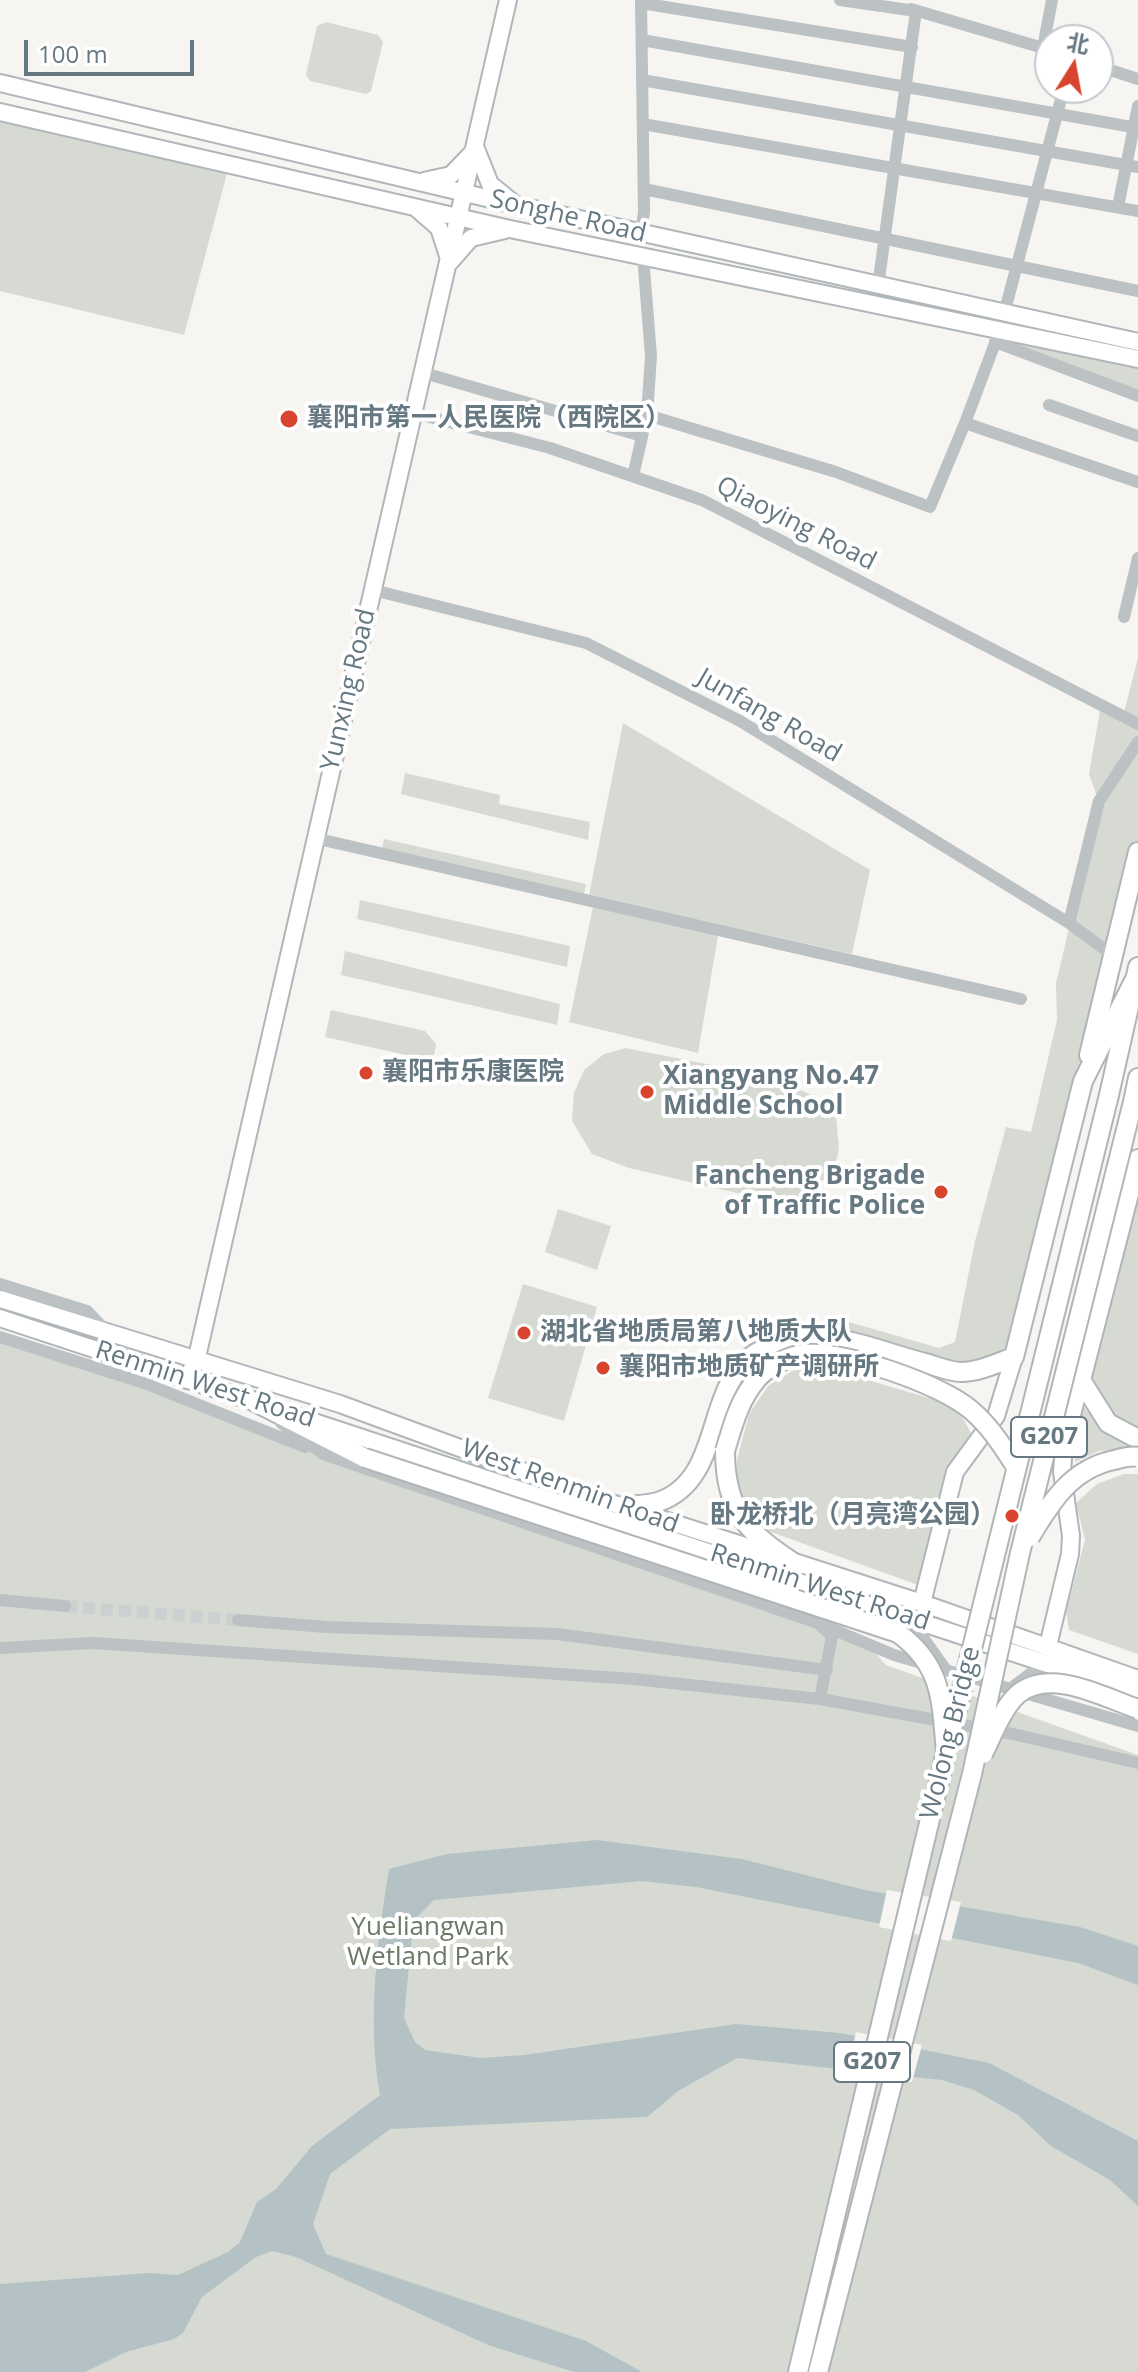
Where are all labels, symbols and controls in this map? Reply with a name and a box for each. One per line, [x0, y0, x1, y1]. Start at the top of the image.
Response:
scale bar [28, 24, 198, 74]
north arrow [1034, 24, 1114, 104]
text: 北 [1065, 26, 1092, 59]
text: 100 m [38, 37, 108, 70]
street label: Songhe Road [487, 184, 649, 250]
place label: 襄阳市第一人民医院（西院区） [307, 403, 671, 435]
marker: 襄阳市第一人民医院（西院区） [278, 408, 300, 430]
street label: Qiaoying Road [711, 470, 881, 578]
street label: Yunxing Road [315, 606, 383, 774]
street label: Junfang Road [692, 662, 846, 770]
place label: 襄阳市乐康医院 [382, 1057, 564, 1089]
place label: Xiangyang No.47 Middle School [663, 1061, 879, 1122]
marker: 襄阳市乐康医院 [357, 1064, 375, 1082]
marker: Xiangyang No.47 Middle School [638, 1083, 656, 1101]
place label: Fancheng Brigade of Traffic Police [694, 1161, 925, 1222]
marker: Fancheng Brigade of Traffic Police [932, 1183, 950, 1201]
place label: 湖北省地质局第八地质大队 [540, 1317, 852, 1349]
marker: 湖北省地质局第八地质大队 [515, 1324, 533, 1342]
street label: Renmin West Road [91, 1335, 319, 1435]
place label: 襄阳市地质矿产调研所 [619, 1352, 879, 1384]
marker: 襄阳市地质矿产调研所 [594, 1359, 612, 1377]
road number: G207 [1011, 1417, 1087, 1457]
street label: West Renmin Road [457, 1433, 683, 1541]
place label: 卧龙桥北（月亮湾公园） [710, 1500, 996, 1532]
marker: 卧龙桥北（月亮湾公园） [1003, 1507, 1021, 1525]
street label: Renmin West Road [706, 1538, 934, 1638]
street label: Wolong Bridge [914, 1643, 988, 1823]
park label: Yueliangwan Wetland Park [347, 1912, 509, 1974]
road number: G207 [834, 2042, 910, 2082]

